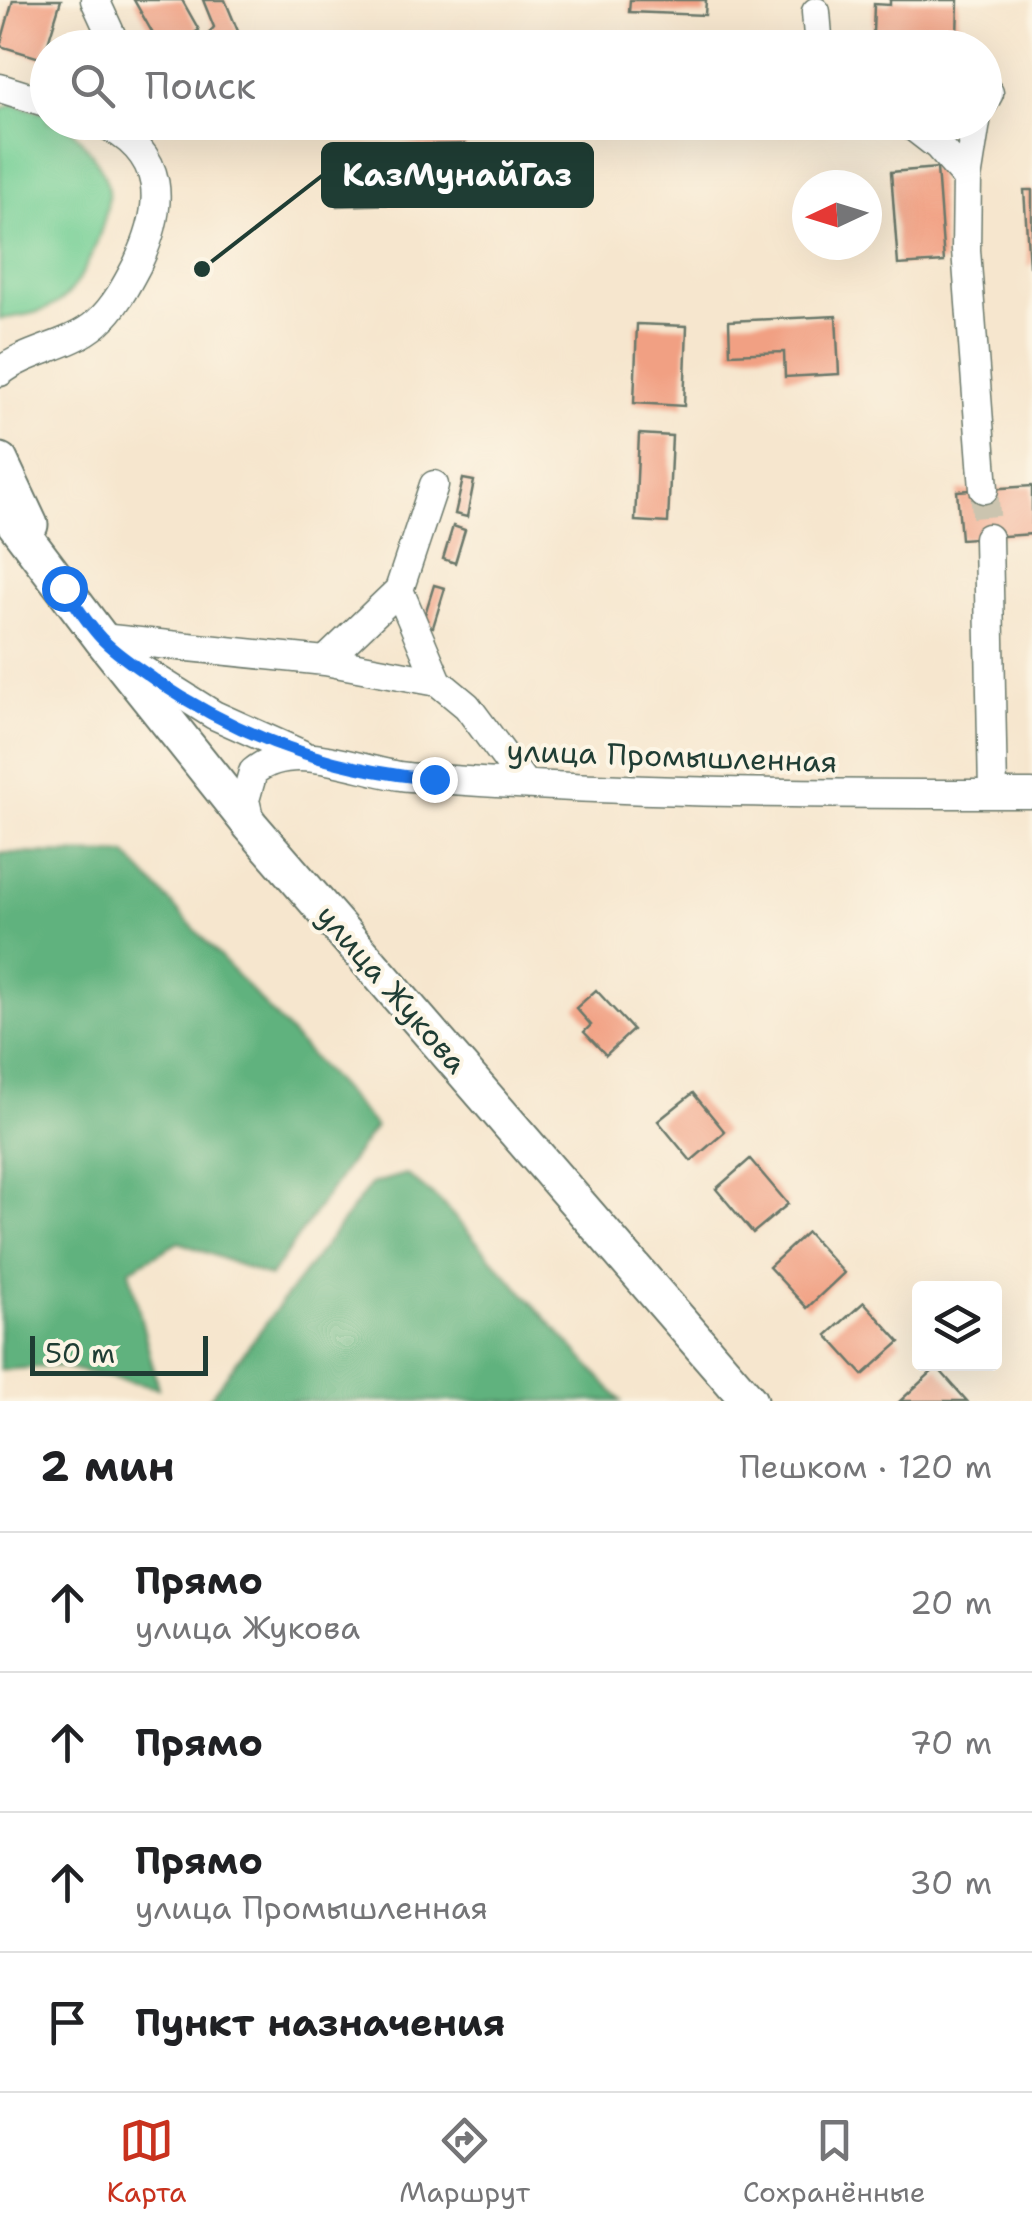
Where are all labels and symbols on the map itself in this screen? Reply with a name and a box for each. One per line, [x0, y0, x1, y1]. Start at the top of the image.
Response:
callout: КазМунайГаз [323, 144, 592, 206]
text: КазМунайГаз [342, 153, 572, 196]
north arrow [792, 170, 882, 260]
route start [42, 566, 88, 612]
street label: улица Промышленная [506, 730, 838, 782]
route end [412, 757, 458, 803]
street label: улица Жукова [307, 896, 477, 1082]
scale bar [30, 1331, 208, 1376]

